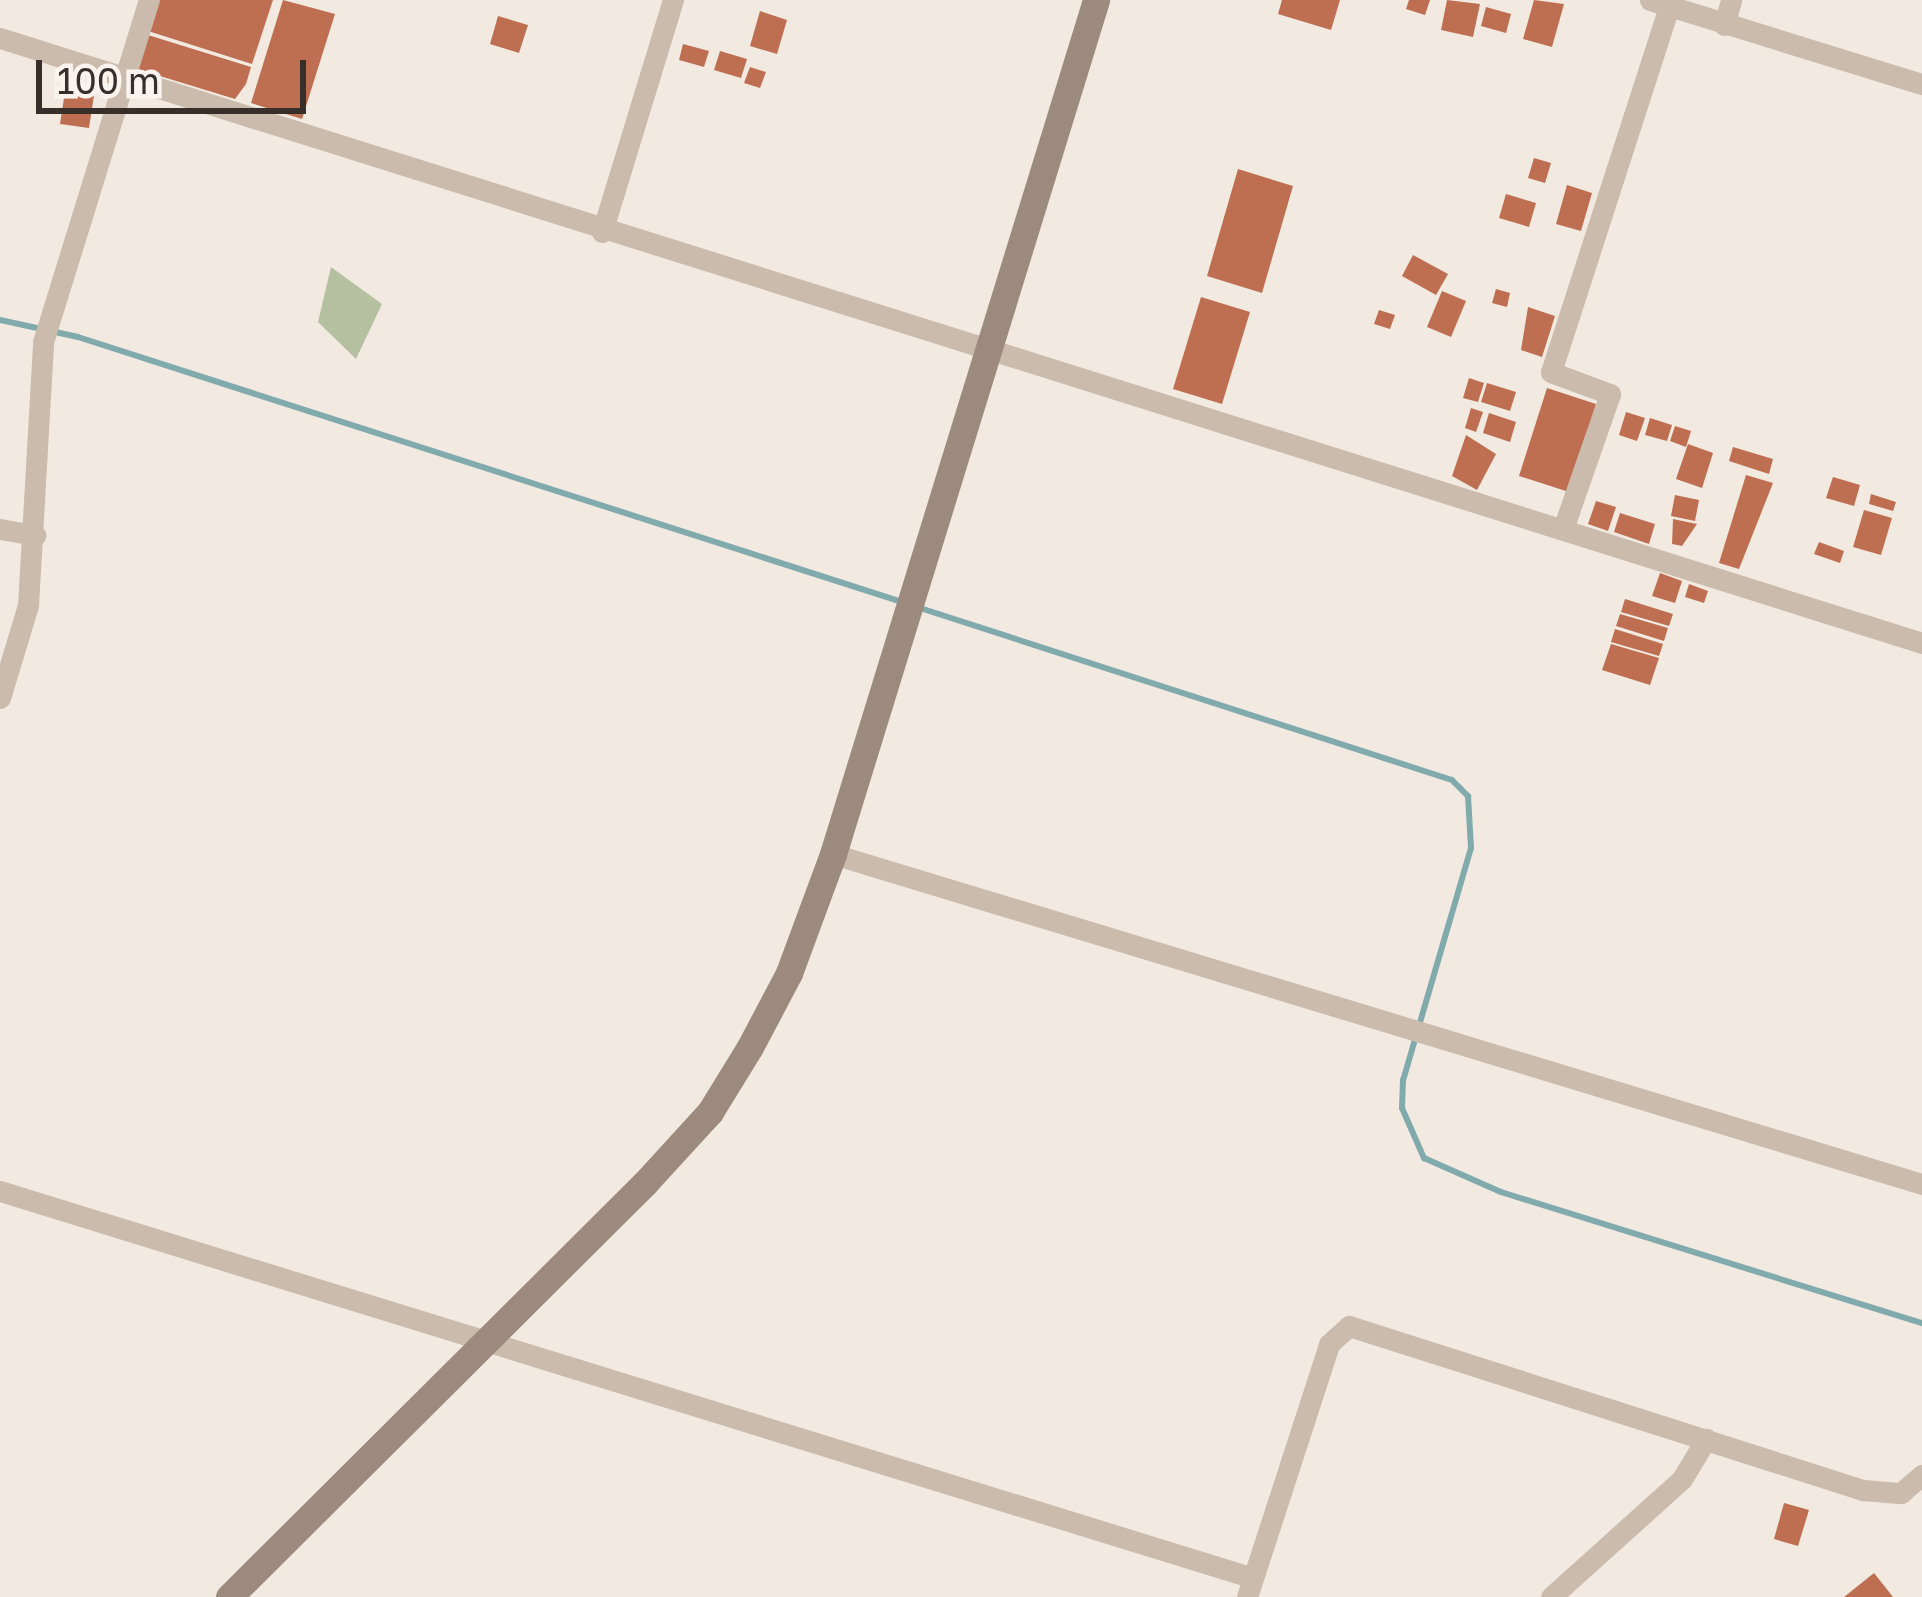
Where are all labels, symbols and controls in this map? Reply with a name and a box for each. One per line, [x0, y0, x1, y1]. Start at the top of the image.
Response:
scale bar [42, 36, 312, 110]
text: 100 m [57, 59, 160, 102]

